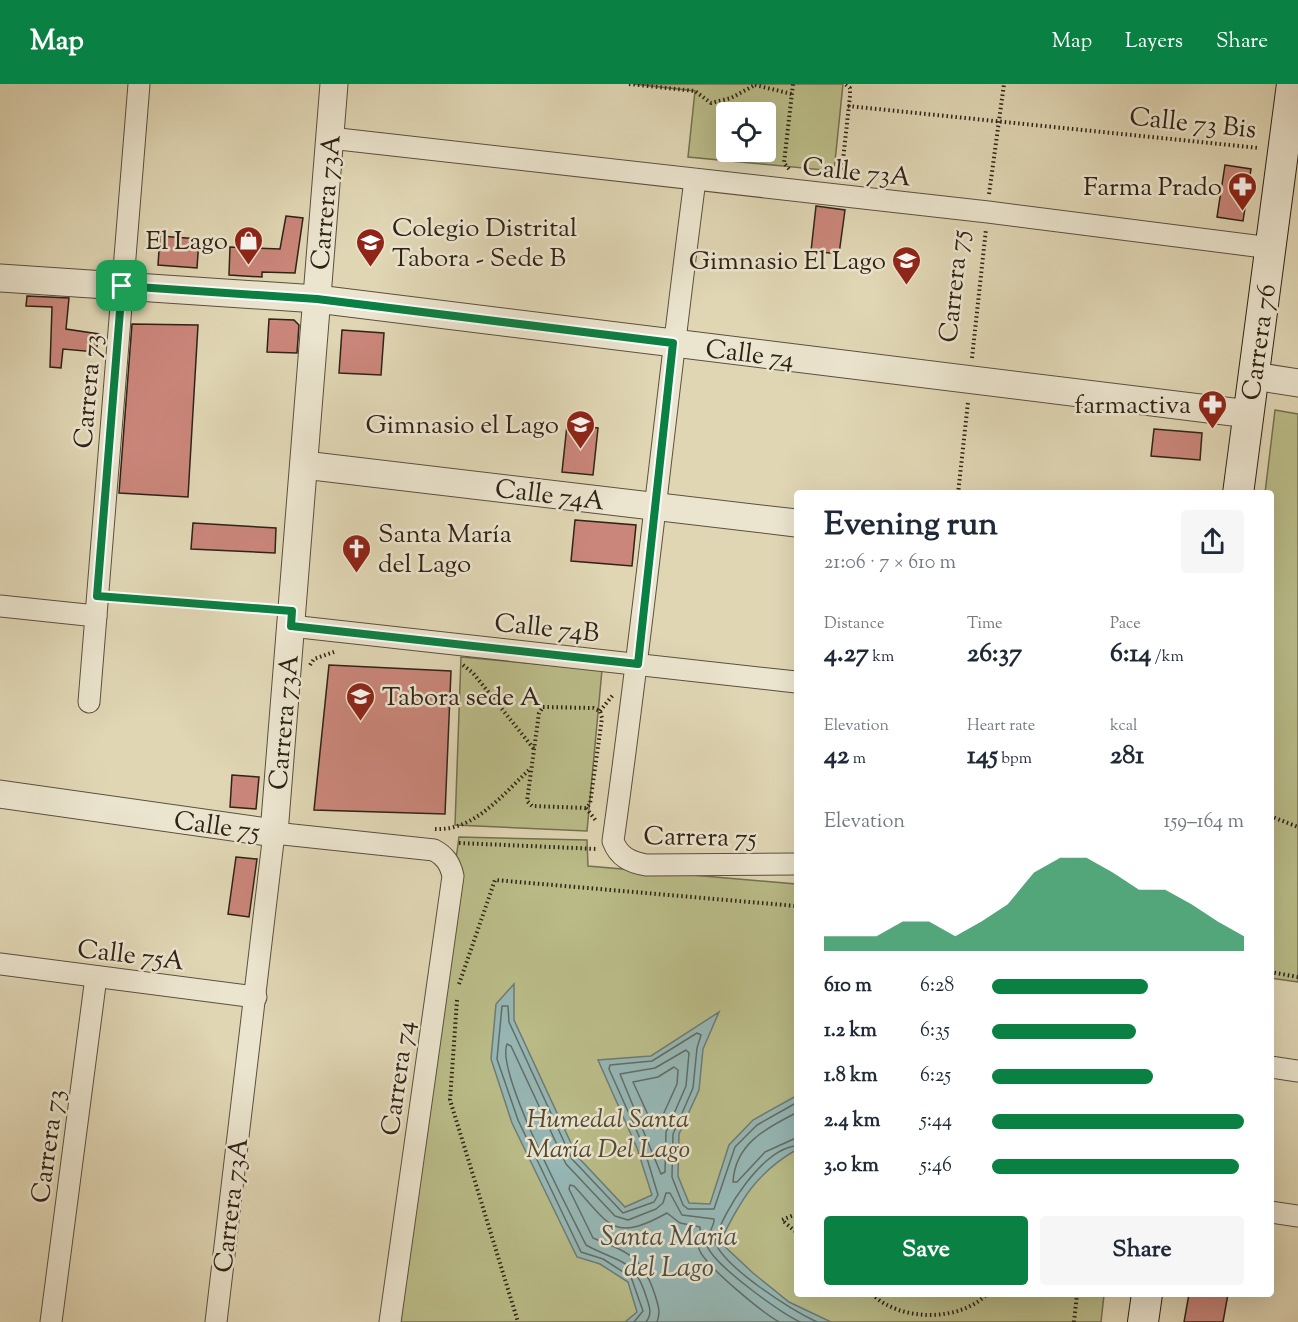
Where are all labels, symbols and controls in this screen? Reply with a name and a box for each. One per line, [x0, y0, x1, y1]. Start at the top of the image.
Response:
text: Map [30, 22, 84, 62]
text: Map [1052, 27, 1092, 57]
text: Layers [1125, 27, 1183, 57]
text: Share [1216, 27, 1268, 57]
street label: Calle 73 Bis [1127, 99, 1258, 150]
map controls [716, 102, 776, 162]
button: locate [716, 102, 776, 162]
street label: Carrera 73A [303, 133, 352, 271]
street label: Calle 73A [801, 149, 913, 198]
place label: Farma Prado [1083, 170, 1222, 207]
pharmacy icon: Farma Prado [1227, 170, 1259, 212]
place label: Colegio Distrital Tabora - Sede B [392, 211, 577, 278]
place label: El Lago [145, 224, 228, 261]
shop icon: El Lago [233, 224, 265, 266]
school or university icon: Colegio Distrital Tabora - Sede B [355, 226, 387, 268]
street label: Carrera 75 [931, 228, 980, 344]
place label: Gimnasio El Lago [689, 244, 886, 281]
school or university icon: Gimnasio El Lago [891, 244, 923, 286]
pin [96, 260, 147, 311]
icon: arrive [105, 269, 138, 302]
street label: Carrera 76 [1234, 282, 1287, 403]
street label: Calle 74 [703, 332, 796, 379]
street label: Carrera 73 [66, 333, 113, 450]
place label: farmactiva [1074, 388, 1191, 425]
pharmacy icon: farmactiva [1196, 388, 1228, 430]
place label: Gimnasio el Lago [365, 408, 559, 445]
school or university icon: Gimnasio el Lago [564, 408, 596, 450]
street label: Calle 74A [493, 471, 607, 522]
text: Evening run [824, 502, 998, 550]
button: share [1181, 510, 1244, 573]
place label: Santa María del Lago [378, 517, 512, 584]
church icon: Santa María del Lago [341, 532, 373, 574]
text: 21:06 · 7 × 610 m [824, 549, 956, 578]
street label: Calle 74B [492, 606, 601, 653]
text: Distance [824, 613, 884, 636]
text: Time [967, 613, 1003, 636]
text: Pace [1110, 613, 1141, 636]
text: 4.27 [824, 636, 869, 673]
text: 26:37 [967, 636, 1022, 673]
text: 6:14 [1110, 636, 1151, 673]
text: km [869, 646, 894, 669]
text: /km [1151, 646, 1184, 669]
street label: Carrera 73A [261, 653, 310, 791]
school or university icon: Tabora sede A [345, 680, 377, 722]
place label: Tabora sede A [382, 680, 541, 717]
text: Elevation [824, 715, 889, 738]
text: Heart rate [967, 715, 1035, 738]
text: kcal [1110, 715, 1138, 738]
text: 42 [824, 738, 849, 775]
text: 145 [967, 738, 998, 775]
text: 281 [1110, 738, 1144, 775]
text: m [849, 748, 866, 771]
text: bpm [998, 748, 1032, 771]
street label: Calle 75 [171, 803, 262, 852]
text: Elevation [824, 808, 905, 837]
text: 159–164 m [1164, 808, 1244, 837]
street label: Carrera 75 [643, 819, 757, 858]
street label: Calle 75A [75, 932, 186, 981]
text: 610 m [824, 972, 872, 1001]
text: 6:28 [920, 972, 954, 1001]
text: 1.2 km [824, 1017, 877, 1046]
text: 6:35 [920, 1017, 950, 1046]
street label: Carrera 74 [373, 1019, 426, 1138]
text: 1.8 km [824, 1062, 878, 1091]
text: 6:25 [920, 1062, 951, 1091]
street label: Carrera 73 [23, 1087, 76, 1206]
park label: Humedal Santa María Del Lago [526, 1102, 690, 1169]
text: 2.4 km [824, 1107, 880, 1136]
text: 5:44 [920, 1107, 952, 1136]
street label: Carrera 73A [206, 1136, 259, 1275]
text: 3.0 km [824, 1152, 879, 1181]
text: 5:46 [920, 1152, 952, 1181]
button: Save [824, 1216, 1028, 1285]
button: Share [1040, 1216, 1244, 1285]
water label: Santa Maria del Lago [600, 1219, 738, 1289]

